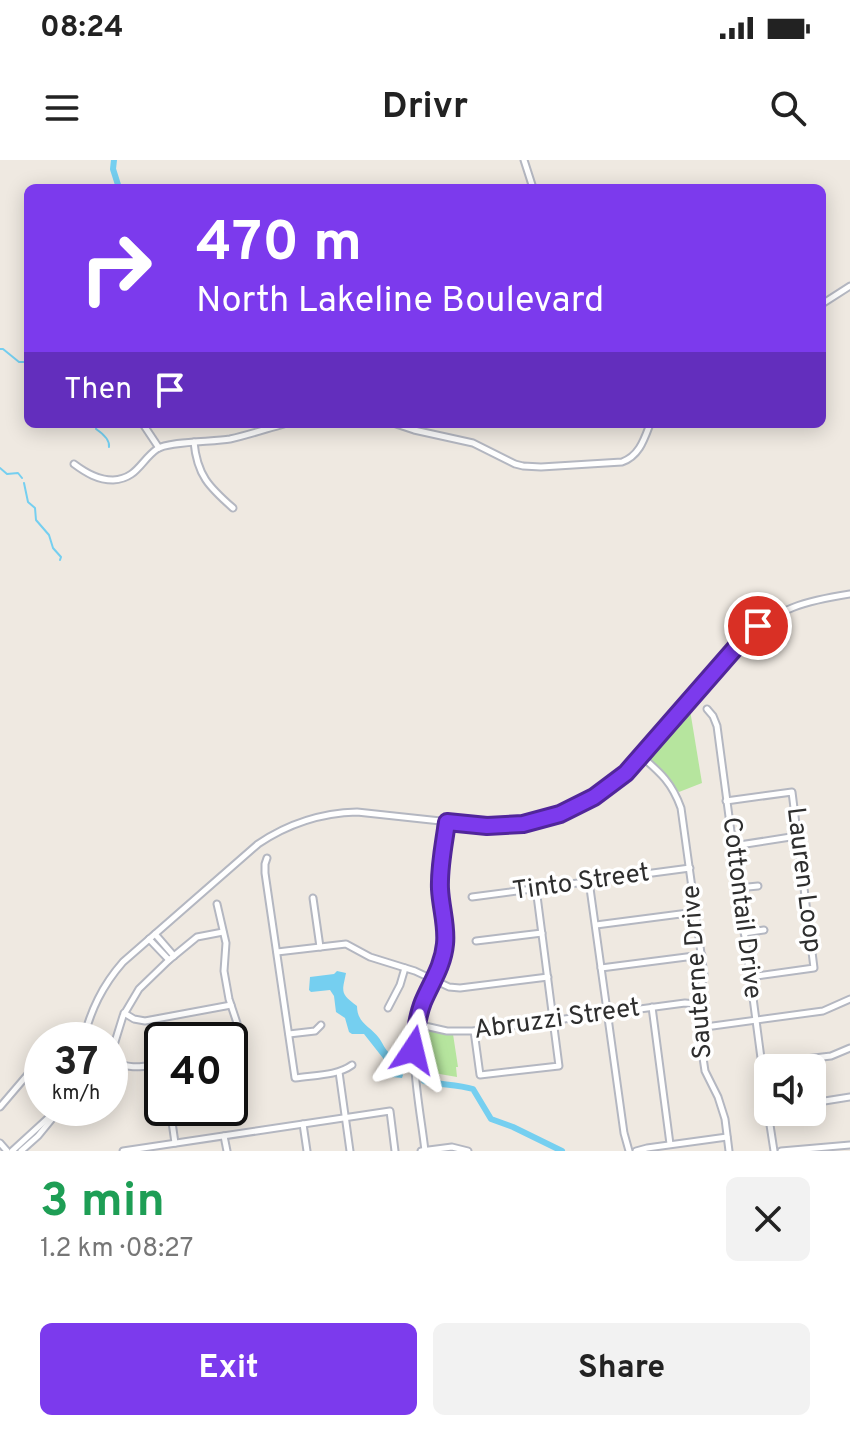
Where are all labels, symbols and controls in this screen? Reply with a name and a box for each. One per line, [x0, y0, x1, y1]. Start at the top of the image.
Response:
text: 08:24 [40, 10, 124, 47]
text: Drivr [382, 85, 468, 131]
icon: menu [40, 86, 84, 130]
icon: search [766, 86, 810, 130]
text: 470 m [196, 210, 362, 280]
icon: right [64, 216, 168, 320]
text: North Lakeline Boulevard [196, 279, 604, 325]
icon: arrive [148, 368, 192, 412]
text: Then [64, 372, 132, 409]
pin [724, 592, 792, 660]
icon: arrive [736, 604, 780, 648]
street label: Lauren Loop [778, 806, 828, 954]
street label: Cottontail Drive [713, 815, 769, 1001]
street label: Tinto Street [510, 857, 652, 909]
street label: Sauterne Drive [675, 884, 721, 1060]
street label: Abruzzi Street [472, 992, 642, 1048]
position arrow [371, 1008, 455, 1092]
speed limit sign: 40 [144, 1022, 248, 1126]
text: 37 [54, 1039, 98, 1089]
map controls [754, 1054, 826, 1126]
button: sound [754, 1054, 826, 1126]
text: km/h [52, 1081, 100, 1107]
text: 3 min [40, 1173, 165, 1233]
button: close [726, 1177, 810, 1261]
text: 1.2 km · 08:27 [40, 1233, 193, 1266]
button: Exit [40, 1323, 417, 1415]
button: Share [433, 1323, 810, 1415]

